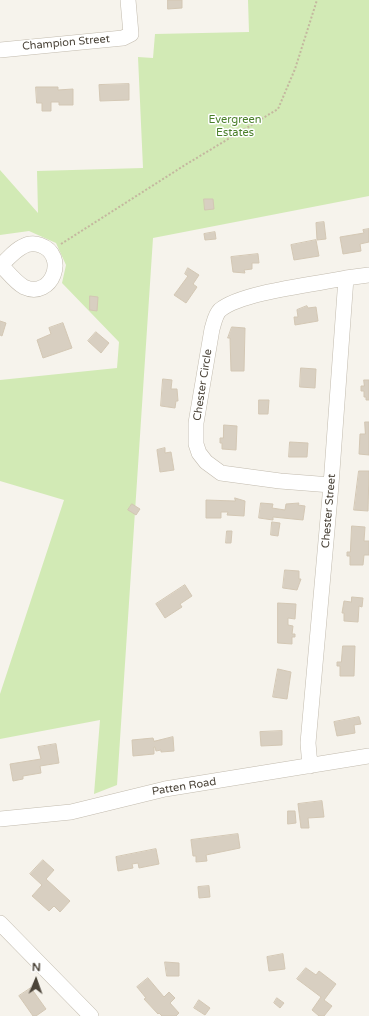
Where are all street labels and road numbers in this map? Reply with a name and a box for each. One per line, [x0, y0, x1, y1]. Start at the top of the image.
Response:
street label: Champion Street [22, 33, 110, 53]
street label: Chester Circle [191, 348, 215, 422]
street label: Chester Street [319, 473, 339, 549]
street label: Patten Road [151, 775, 217, 799]

